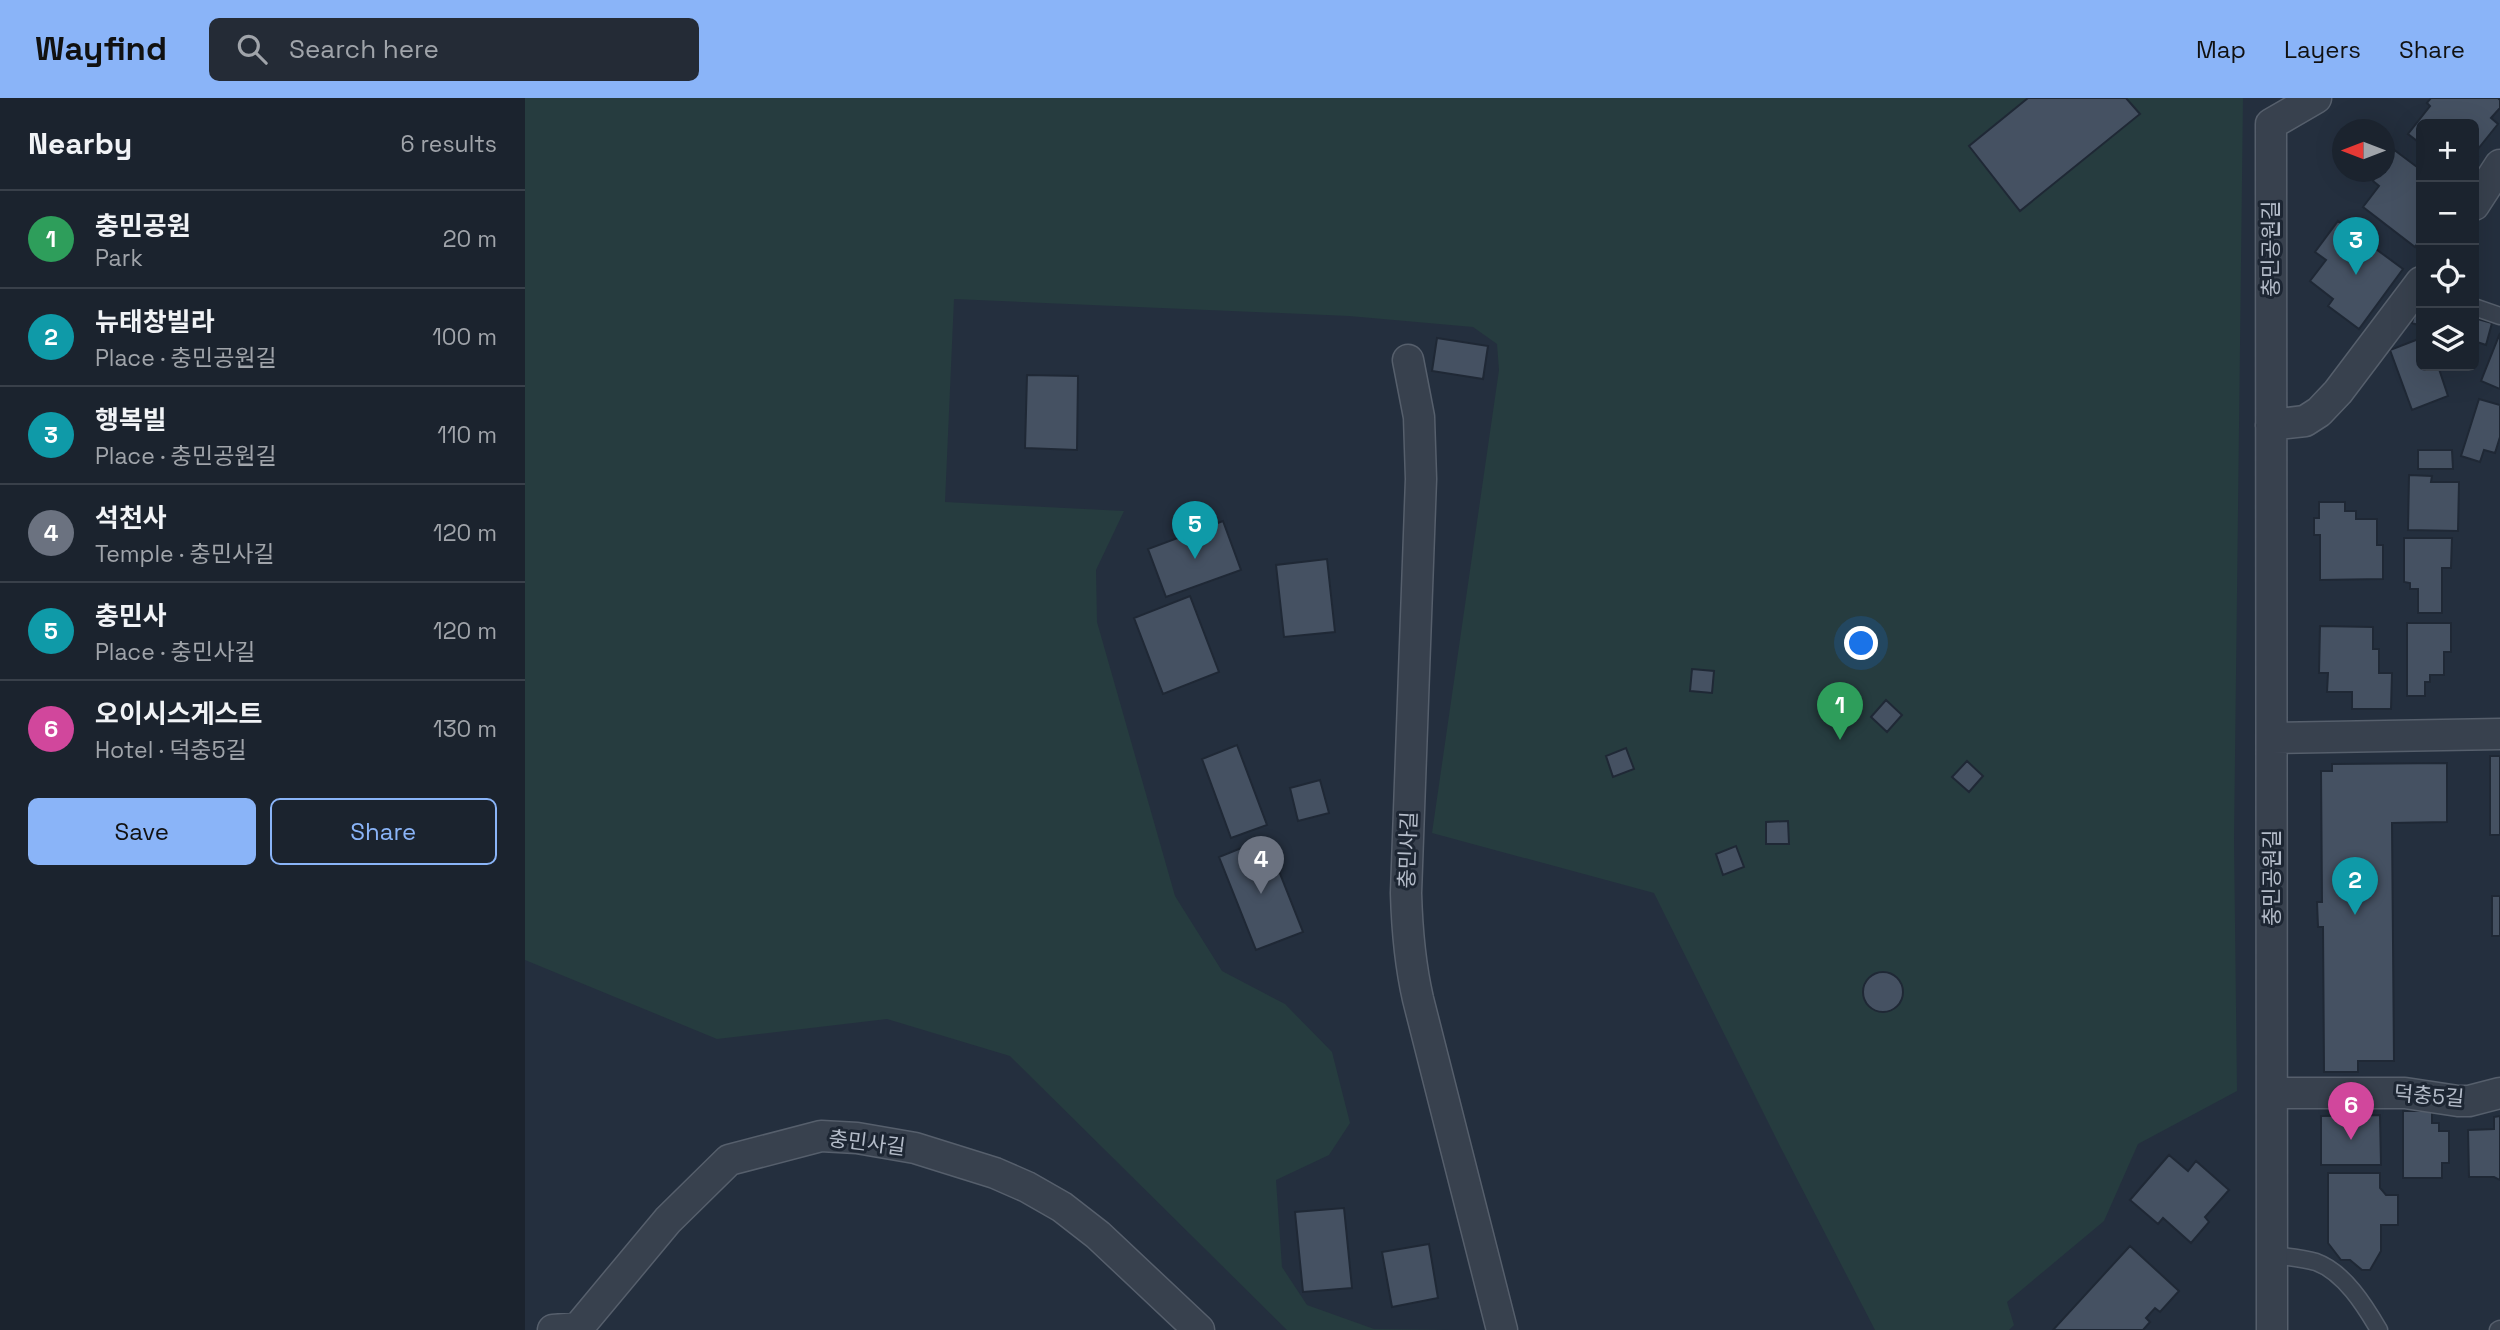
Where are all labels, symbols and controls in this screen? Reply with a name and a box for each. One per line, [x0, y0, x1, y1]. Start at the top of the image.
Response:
search box [209, 18, 699, 81]
text: Wayfind [35, 28, 167, 70]
icon: search [233, 30, 271, 68]
text: Search here [289, 32, 439, 66]
text: Map [2196, 34, 2246, 65]
text: Layers [2284, 34, 2361, 65]
text: Share [2399, 34, 2465, 65]
north arrow [2332, 119, 2395, 182]
map controls [2416, 119, 2479, 371]
button: + [2416, 119, 2479, 182]
text: Nearby [28, 124, 132, 163]
text: 6 results [401, 129, 497, 159]
button: − [2416, 182, 2479, 245]
street label: 충민공원길 [2257, 201, 2284, 297]
text: 충민공원 [95, 209, 191, 243]
pin: 3 [2333, 217, 2379, 275]
text: 1 [46, 224, 56, 254]
text: 20 m [443, 224, 497, 254]
text: Park [95, 243, 143, 273]
button: locate [2416, 245, 2479, 308]
text: 뉴태창빌라 [95, 305, 215, 339]
button: layers [2416, 308, 2479, 371]
text: 2 [44, 322, 58, 352]
text: 100 m [432, 322, 497, 352]
text: Place · 충민공원길 [95, 343, 277, 373]
text: 행복빌 [95, 403, 167, 437]
text: 3 [44, 420, 58, 450]
text: 110 m [437, 420, 497, 450]
text: Place · 충민공원길 [95, 441, 277, 471]
text: 석천사 [95, 501, 167, 535]
pin: 5 [1172, 501, 1218, 559]
text: 4 [44, 518, 58, 548]
text: 120 m [433, 518, 497, 548]
text: Temple · 충민사길 [95, 539, 274, 569]
text: 충민사 [95, 599, 167, 633]
text: 5 [44, 616, 58, 646]
text: 120 m [433, 616, 497, 646]
your location [1844, 626, 1878, 660]
text: Place · 충민사길 [95, 637, 256, 667]
pin: 1 [1817, 682, 1863, 740]
text: 오이시스게스트 [95, 697, 262, 731]
text: 6 [44, 714, 58, 744]
text: 130 m [433, 714, 497, 744]
text: Hotel · 덕충5길 [95, 735, 247, 765]
button: Save [28, 798, 256, 865]
button: Share [270, 798, 497, 865]
street label: 충민사길 [1393, 811, 1422, 889]
street label: 충민공원길 [2258, 830, 2285, 926]
pin: 4 [1238, 836, 1284, 894]
pin: 2 [2332, 857, 2378, 915]
street label: 덕충5길 [2393, 1079, 2465, 1112]
pin: 6 [2328, 1082, 2374, 1140]
street label: 충민사길 [827, 1124, 907, 1161]

